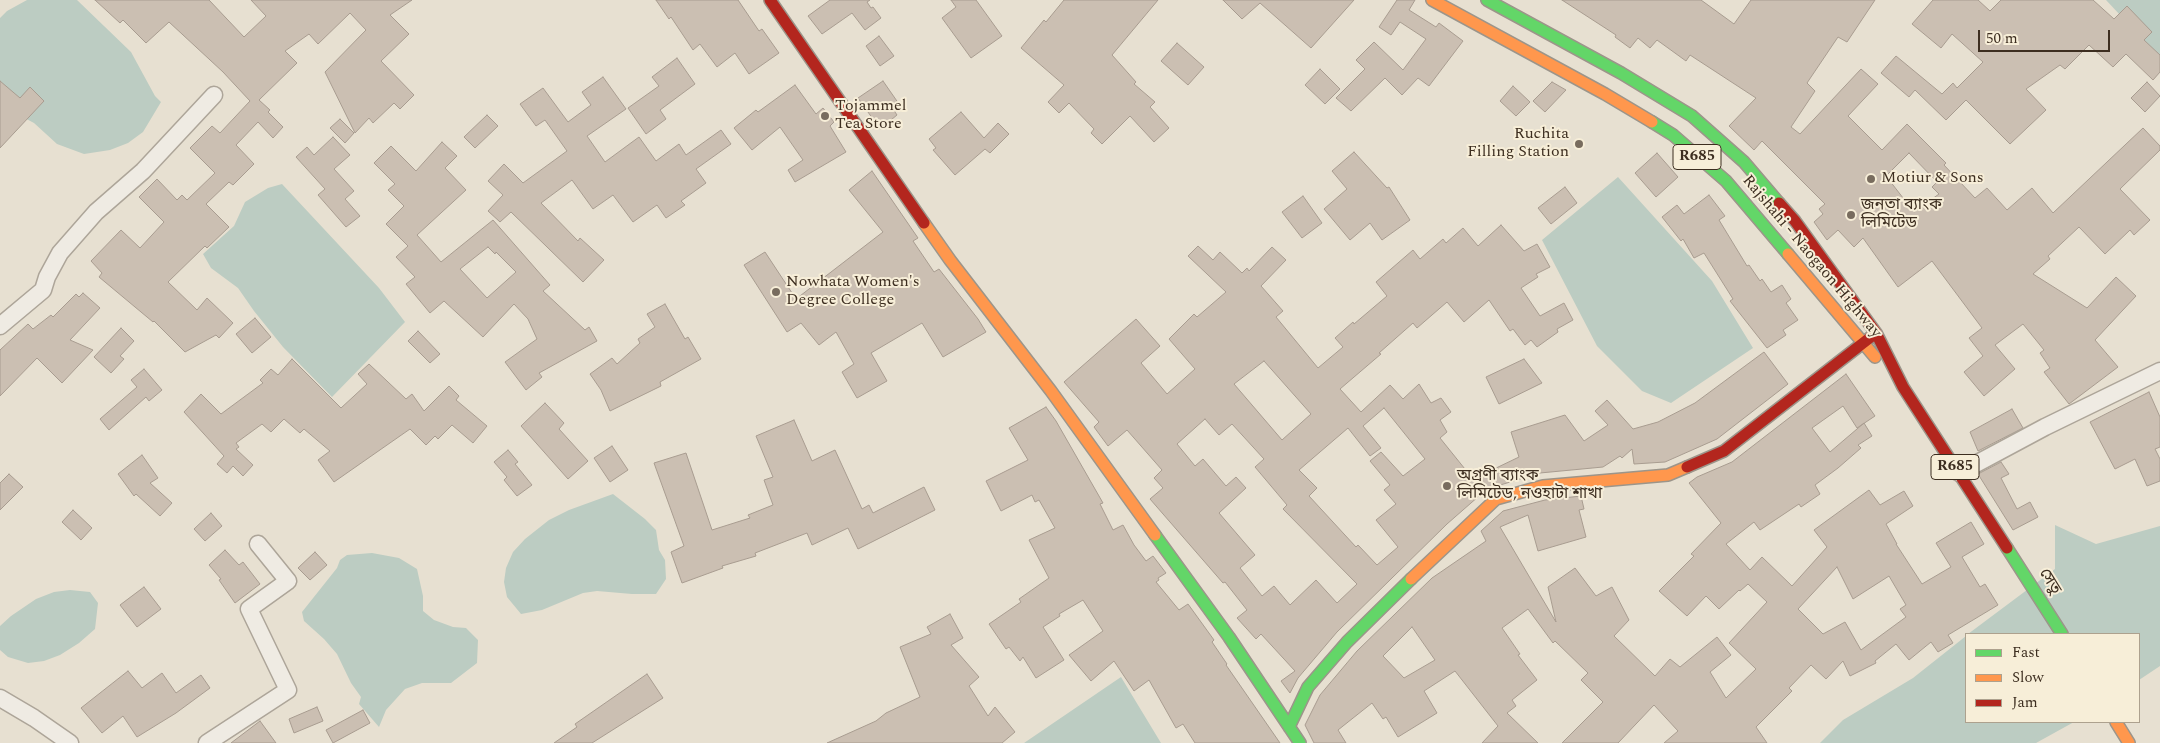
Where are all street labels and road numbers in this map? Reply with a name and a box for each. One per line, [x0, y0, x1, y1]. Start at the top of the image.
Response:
road number: R685 [1673, 144, 1721, 170]
street label: Rajshahi - Naogaon Highway [1737, 172, 1885, 342]
road number: R685 [1931, 454, 1979, 480]
street label: সেতু [2034, 565, 2064, 599]

